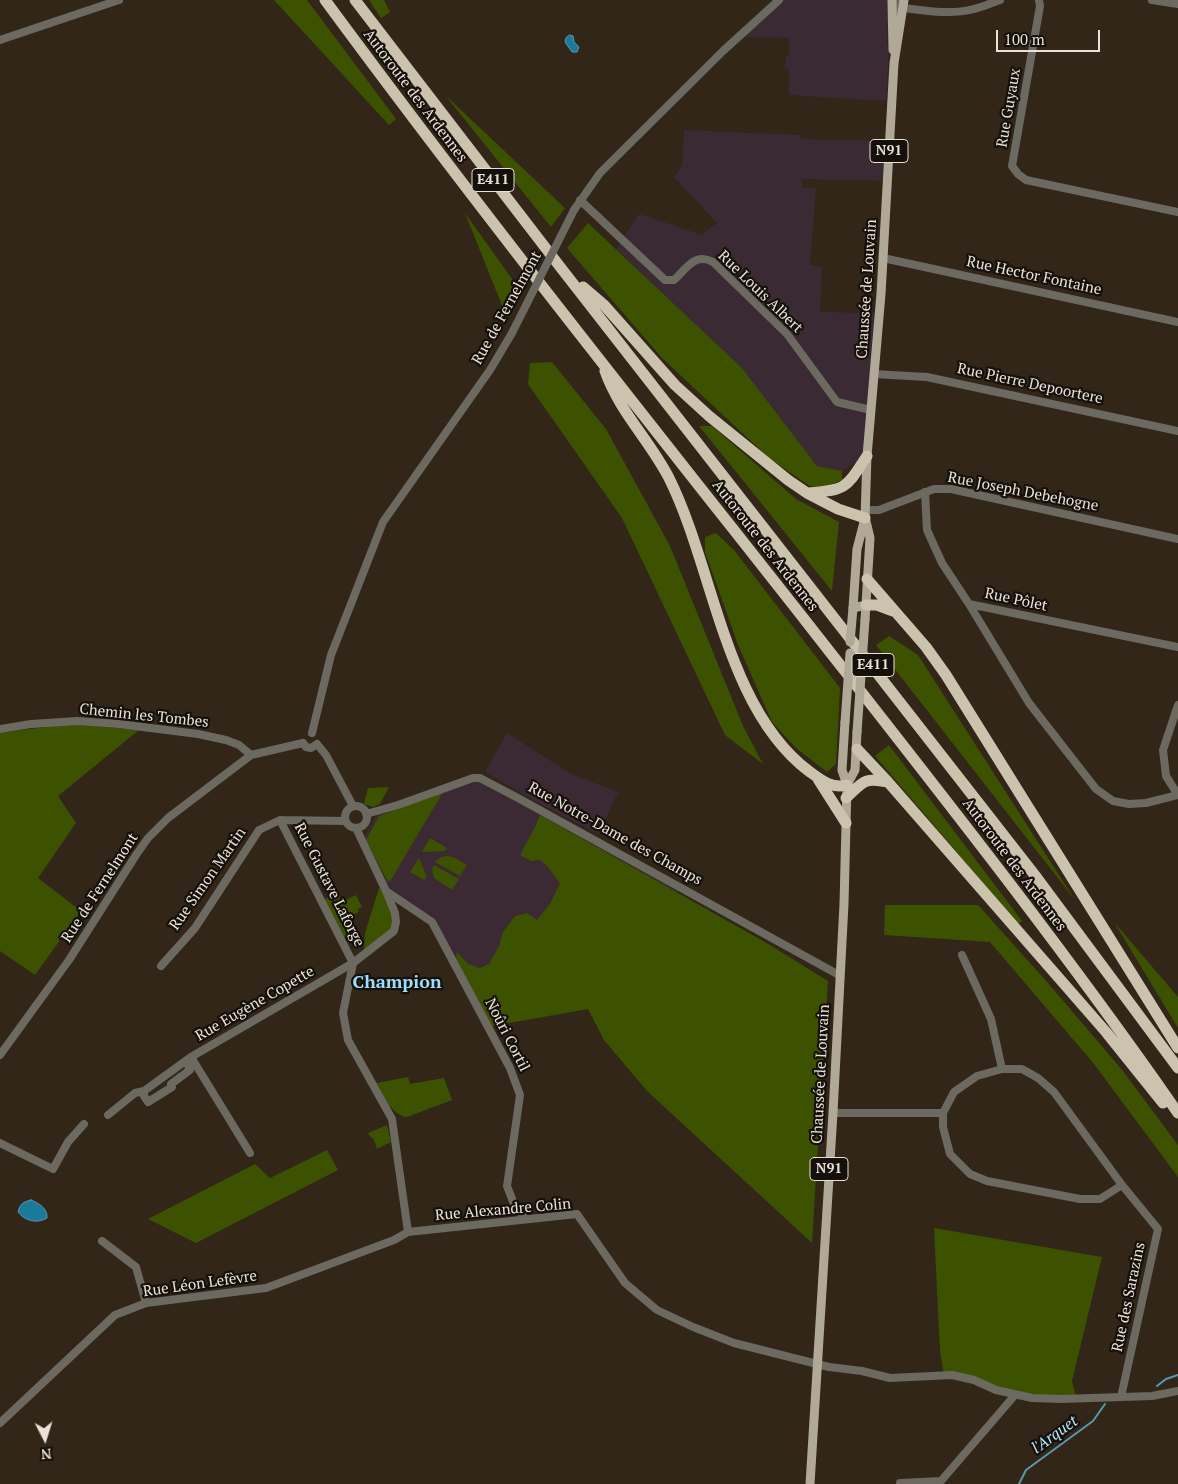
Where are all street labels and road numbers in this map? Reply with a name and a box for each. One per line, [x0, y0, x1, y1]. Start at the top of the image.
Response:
street label: Autoroute des Ardennes [359, 26, 471, 166]
street label: Rue Guyaux [993, 67, 1025, 149]
road number: N91 [870, 140, 908, 162]
road number: E411 [472, 168, 514, 192]
street label: Chaussée de Louvain [853, 219, 881, 359]
street label: Rue Louis Albert [714, 247, 806, 337]
street label: Rue de Fernelmont [468, 248, 546, 368]
street label: Rue Hector Fontaine [965, 253, 1103, 299]
street label: Rue Pierre Depoortere [956, 360, 1104, 408]
street label: Rue Joseph Debehogne [946, 469, 1100, 515]
street label: Autoroute des Ardennes [708, 477, 822, 615]
street label: Rue Pôlet [983, 585, 1049, 615]
road number: E411 [852, 654, 894, 676]
street label: Chemin les Tombes [78, 700, 210, 732]
street label: Rue Notre-Dame des Champs [525, 779, 705, 889]
street label: Autoroute des Ardennes [958, 795, 1070, 935]
street label: Rue Gustave Laforge [290, 820, 368, 950]
street label: Rue Simon Martin [166, 824, 250, 934]
street label: Rue de Fernelmont [58, 830, 142, 946]
street label: Rue Eugène Copette [192, 963, 318, 1045]
street label: Noûri Cortil [481, 995, 533, 1075]
street label: Chaussée de Louvain [808, 1004, 834, 1144]
road number: N91 [810, 1158, 848, 1180]
street label: Rue Alexandre Colin [434, 1195, 572, 1225]
street label: Rue des Sarazins [1109, 1241, 1149, 1353]
street label: Rue Léon Lefèvre [142, 1267, 258, 1301]

